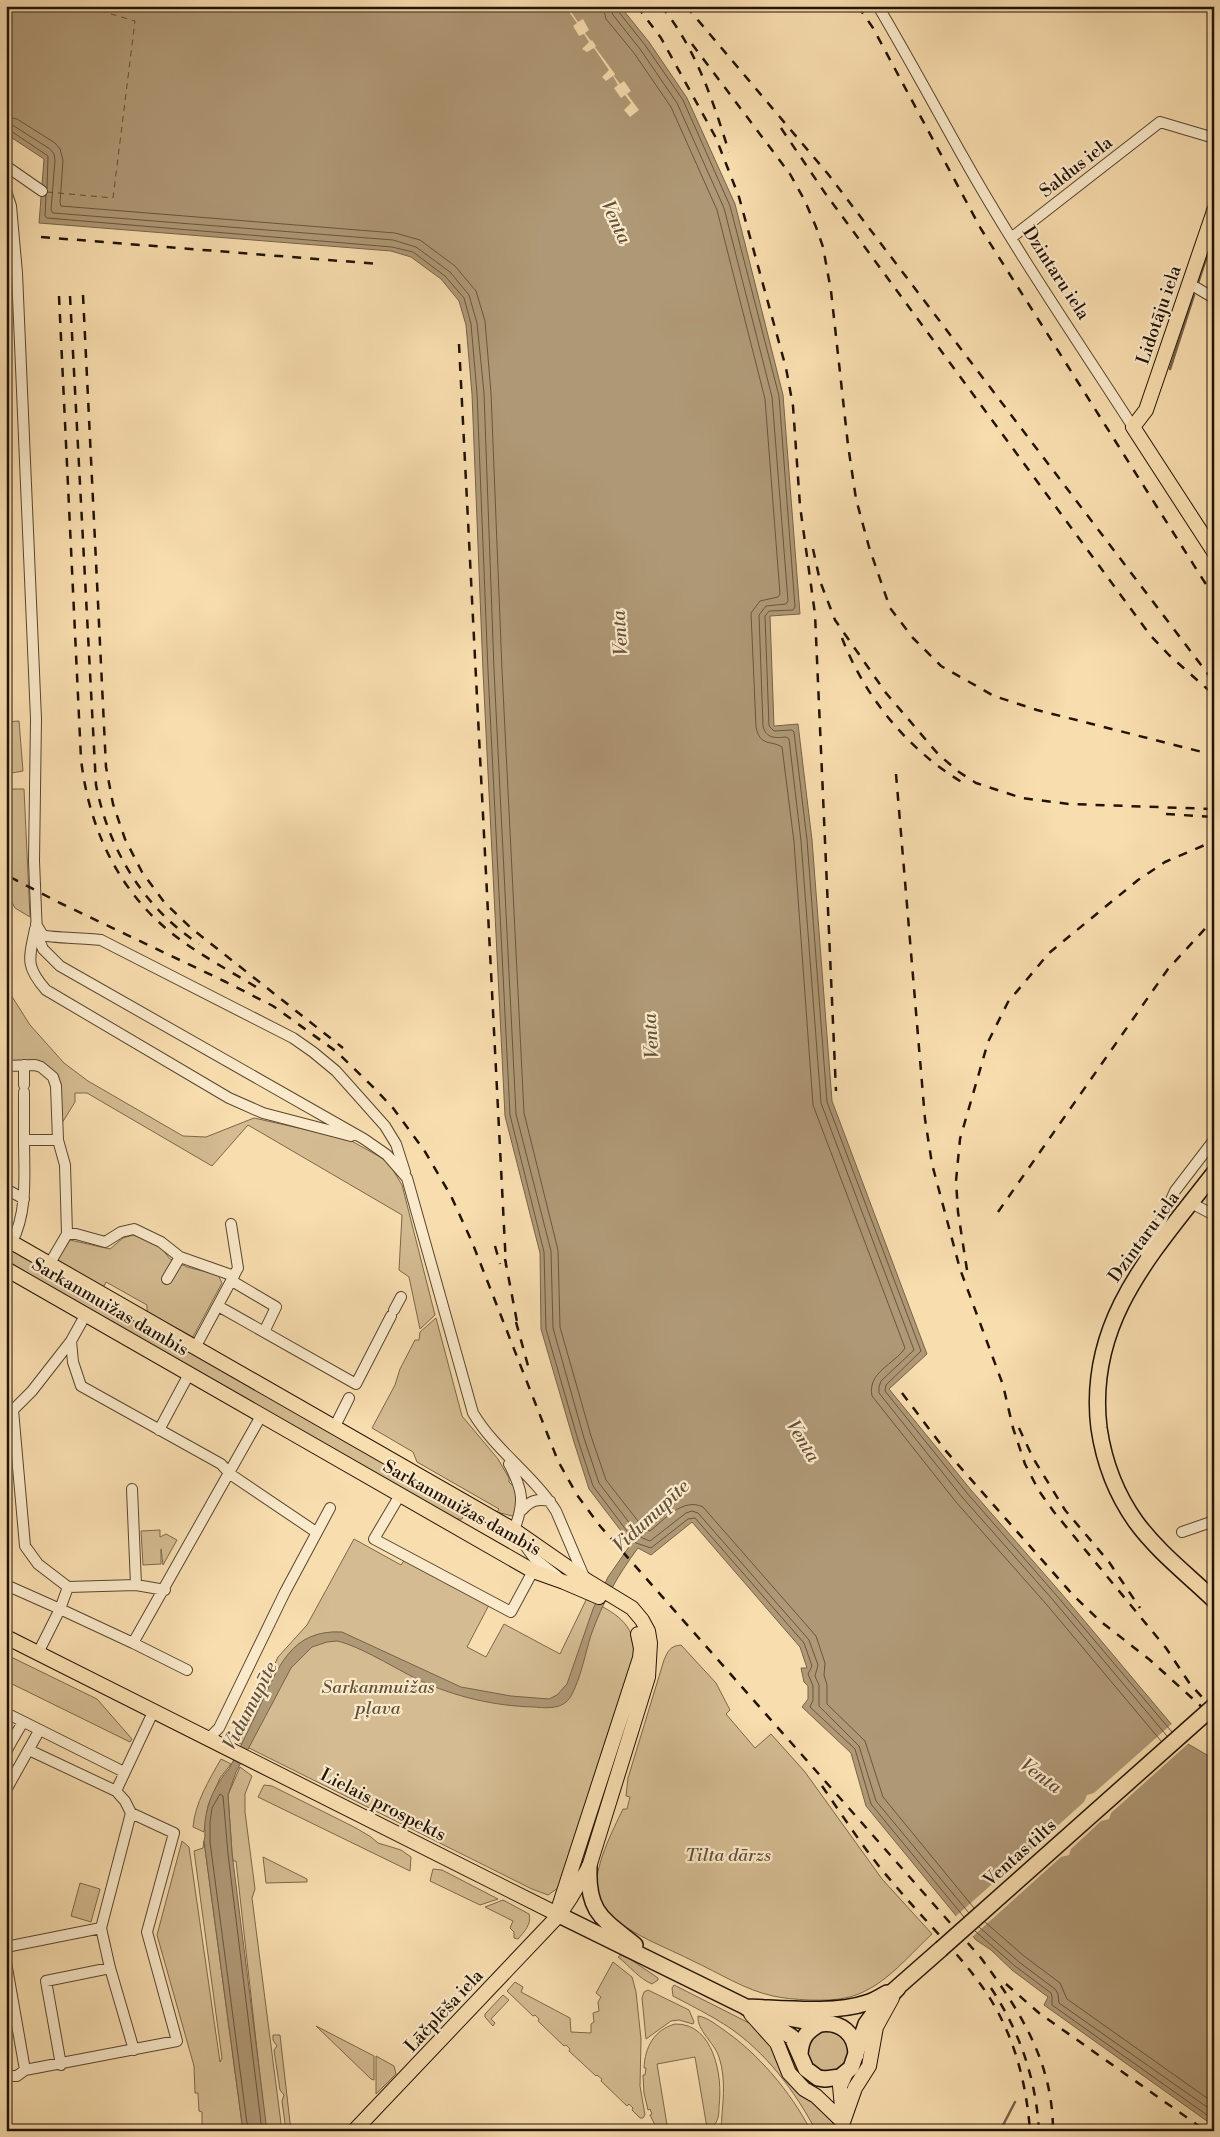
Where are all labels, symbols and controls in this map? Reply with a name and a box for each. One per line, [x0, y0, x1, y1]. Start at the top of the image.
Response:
street label: Saldus iela [1035, 131, 1118, 203]
water label: Venta [596, 196, 637, 248]
street label: Dzintaru iela [1017, 222, 1095, 325]
street label: Lidotāju iela [1131, 262, 1187, 367]
water label: Venta [606, 609, 634, 656]
water label: Venta [637, 1012, 665, 1059]
street label: Dzintaru iela [1103, 1186, 1185, 1287]
street label: Sarkanmuižas dambis [27, 1253, 193, 1361]
water label: Venta [781, 1415, 825, 1467]
street label: Sarkanmuižas dambis [379, 1455, 545, 1561]
water label: Vidumupīte [608, 1474, 694, 1558]
water label: Vidumupīte [218, 1658, 283, 1754]
park label: Sarkanmuižas pļava [322, 1676, 435, 1720]
water label: Venta [1016, 1753, 1067, 1799]
street label: Lielais prospekts [316, 1763, 450, 1847]
street label: Ventas tilts [978, 1814, 1061, 1892]
park label: Tilta dārzs [685, 1844, 771, 1867]
street label: Lāčplēša iela [400, 1964, 489, 2057]

